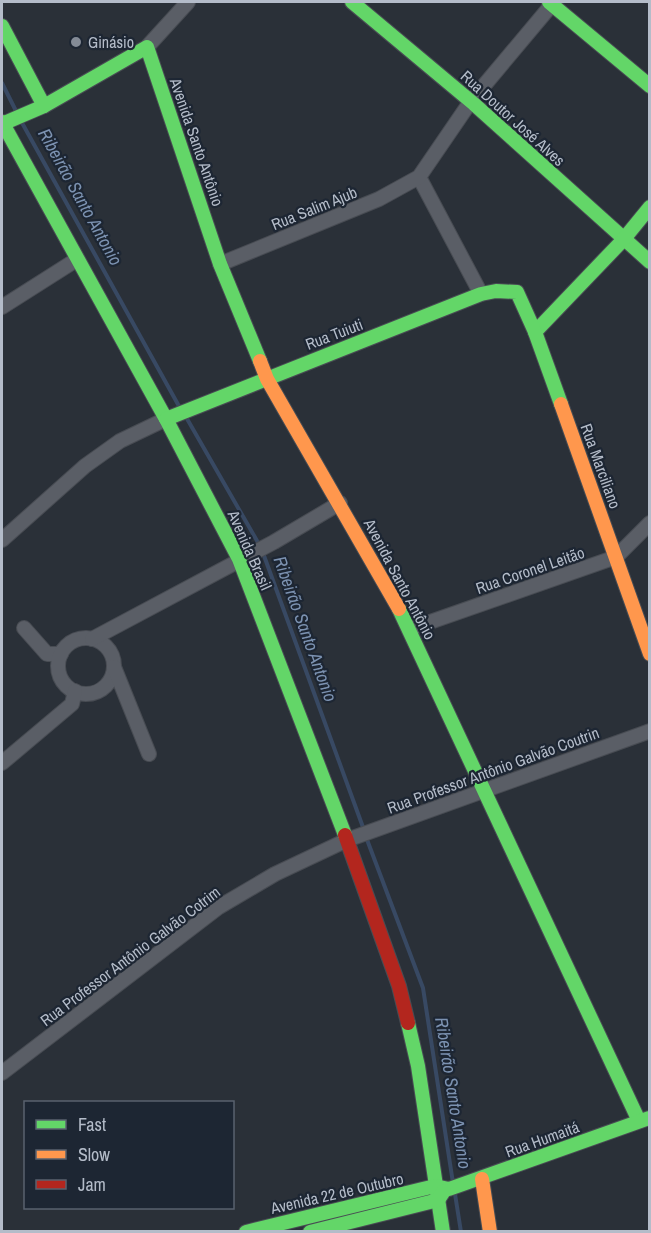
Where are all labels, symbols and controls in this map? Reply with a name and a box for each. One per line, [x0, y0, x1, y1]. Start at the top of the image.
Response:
place label: Ginásio [88, 31, 134, 53]
marker: Ginásio [69, 35, 83, 49]
street label: Rua Doutor José Alves [456, 65, 570, 171]
street label: Avenida Santo Antônio [164, 74, 229, 209]
water label: Ribeirão Santo Antonio [32, 124, 129, 270]
street label: Rua Salim Ajub [268, 181, 360, 235]
street label: Rua Tuiuti [302, 313, 366, 355]
street label: Rua Marciliano [575, 420, 627, 512]
street label: Avenida Brasil [222, 506, 277, 593]
street label: Avenida Santo Antônio [358, 514, 441, 643]
street label: Rua Coronel Leitão [473, 541, 587, 599]
water label: Ribeirão Santo Antonio [268, 553, 343, 705]
street label: Rua Professor Antônio Galvão Coutrin [384, 721, 602, 819]
street label: Rua Professor Antônio Galvão Cotrim [35, 881, 225, 1031]
water label: Ribeirão Santo Antonio [429, 1015, 478, 1171]
legend [24, 1101, 234, 1209]
text: Fast [78, 1112, 106, 1137]
street label: Rua Humaitá [502, 1115, 583, 1163]
text: Slow [78, 1142, 110, 1167]
street label: Avenida 22 de Outubro [268, 1167, 405, 1219]
text: Jam [78, 1172, 106, 1197]

